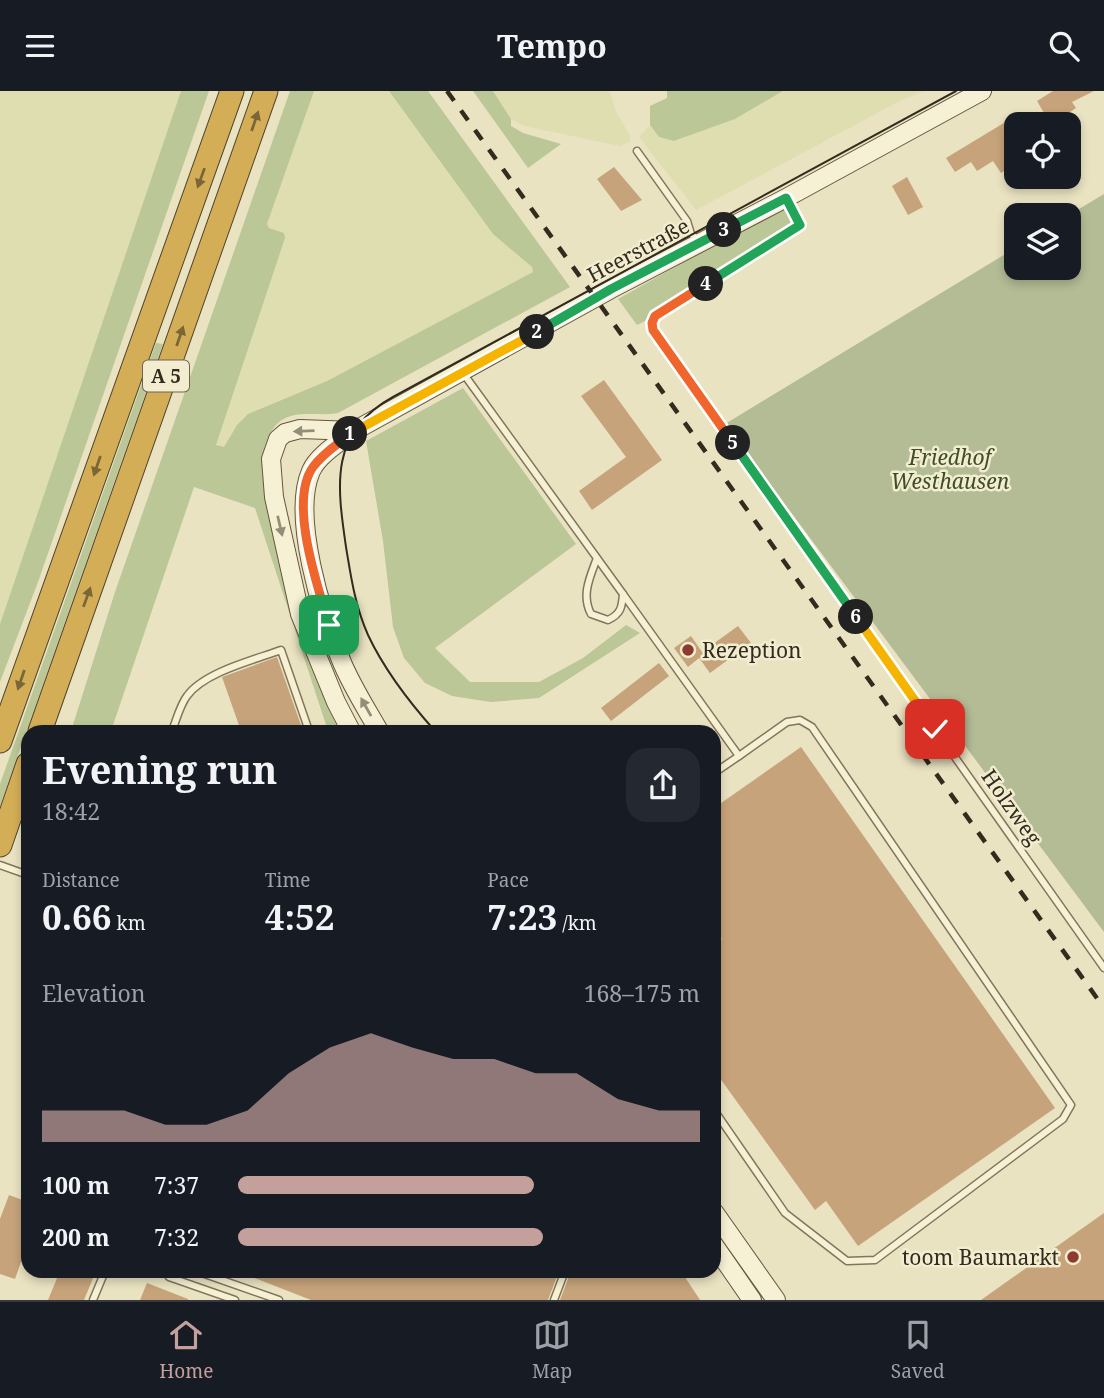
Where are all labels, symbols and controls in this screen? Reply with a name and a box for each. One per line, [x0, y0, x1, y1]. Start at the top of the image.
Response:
text: Tempo [497, 24, 607, 67]
icon: menu [21, 27, 59, 65]
icon: search [1045, 27, 1083, 65]
one-way arrow [250, 111, 261, 132]
map controls [1004, 112, 1081, 280]
button: locate [1004, 112, 1081, 189]
one-way arrow [195, 168, 206, 189]
button: layers [1004, 203, 1081, 280]
street label: Heerstraße [582, 211, 694, 289]
pin: 3 [706, 213, 742, 247]
text: 3 [718, 216, 729, 242]
pin: 4 [688, 267, 724, 301]
text: 4 [700, 270, 711, 296]
pin: 2 [520, 315, 554, 349]
text: 2 [531, 318, 542, 344]
one-way arrow [175, 326, 186, 347]
road number: A 5 [143, 361, 189, 391]
pin: 1 [332, 417, 368, 451]
text: 1 [344, 420, 355, 446]
one-way arrow [293, 425, 315, 436]
pin: 5 [716, 425, 750, 461]
text: 5 [727, 429, 738, 455]
park label: Friedhof Westhausen [891, 443, 1010, 495]
one-way arrow [91, 455, 102, 476]
one-way arrow [275, 516, 286, 538]
one-way arrow [82, 586, 93, 607]
pin [299, 595, 359, 655]
pin: 6 [838, 599, 874, 635]
text: 6 [850, 603, 861, 629]
icon: arrive [310, 606, 348, 644]
place label: Rezeption [702, 636, 802, 664]
marker: Rezeption [680, 642, 696, 658]
one-way arrow [15, 670, 26, 691]
one-way arrow [360, 696, 372, 716]
pin [905, 699, 965, 759]
icon: check [916, 710, 954, 748]
text: Evening run [42, 743, 277, 795]
button: share [626, 748, 700, 822]
street label: Holzweg [976, 763, 1049, 851]
text: 18:42 [42, 795, 100, 827]
text: Distance [42, 867, 120, 893]
text: Time [265, 867, 311, 893]
text: Pace [487, 867, 529, 893]
text: 0.66 [42, 893, 112, 940]
text: 4:52 [265, 893, 335, 940]
text: 7:23 [487, 893, 557, 940]
text: km [112, 910, 146, 936]
text: /km [557, 910, 597, 936]
text: Elevation [42, 977, 146, 1009]
text: 168–175 m [584, 977, 700, 1009]
text: 100 m [42, 1169, 110, 1201]
text: 7:37 [154, 1169, 199, 1201]
text: 200 m [42, 1221, 110, 1253]
text: 7:32 [154, 1221, 199, 1253]
place label: toom Baumarkt [902, 1243, 1059, 1271]
marker: toom Baumarkt [1065, 1249, 1081, 1265]
tab: Home [159, 1316, 213, 1384]
tab: Map [532, 1316, 572, 1384]
tab: Saved [891, 1316, 945, 1384]

